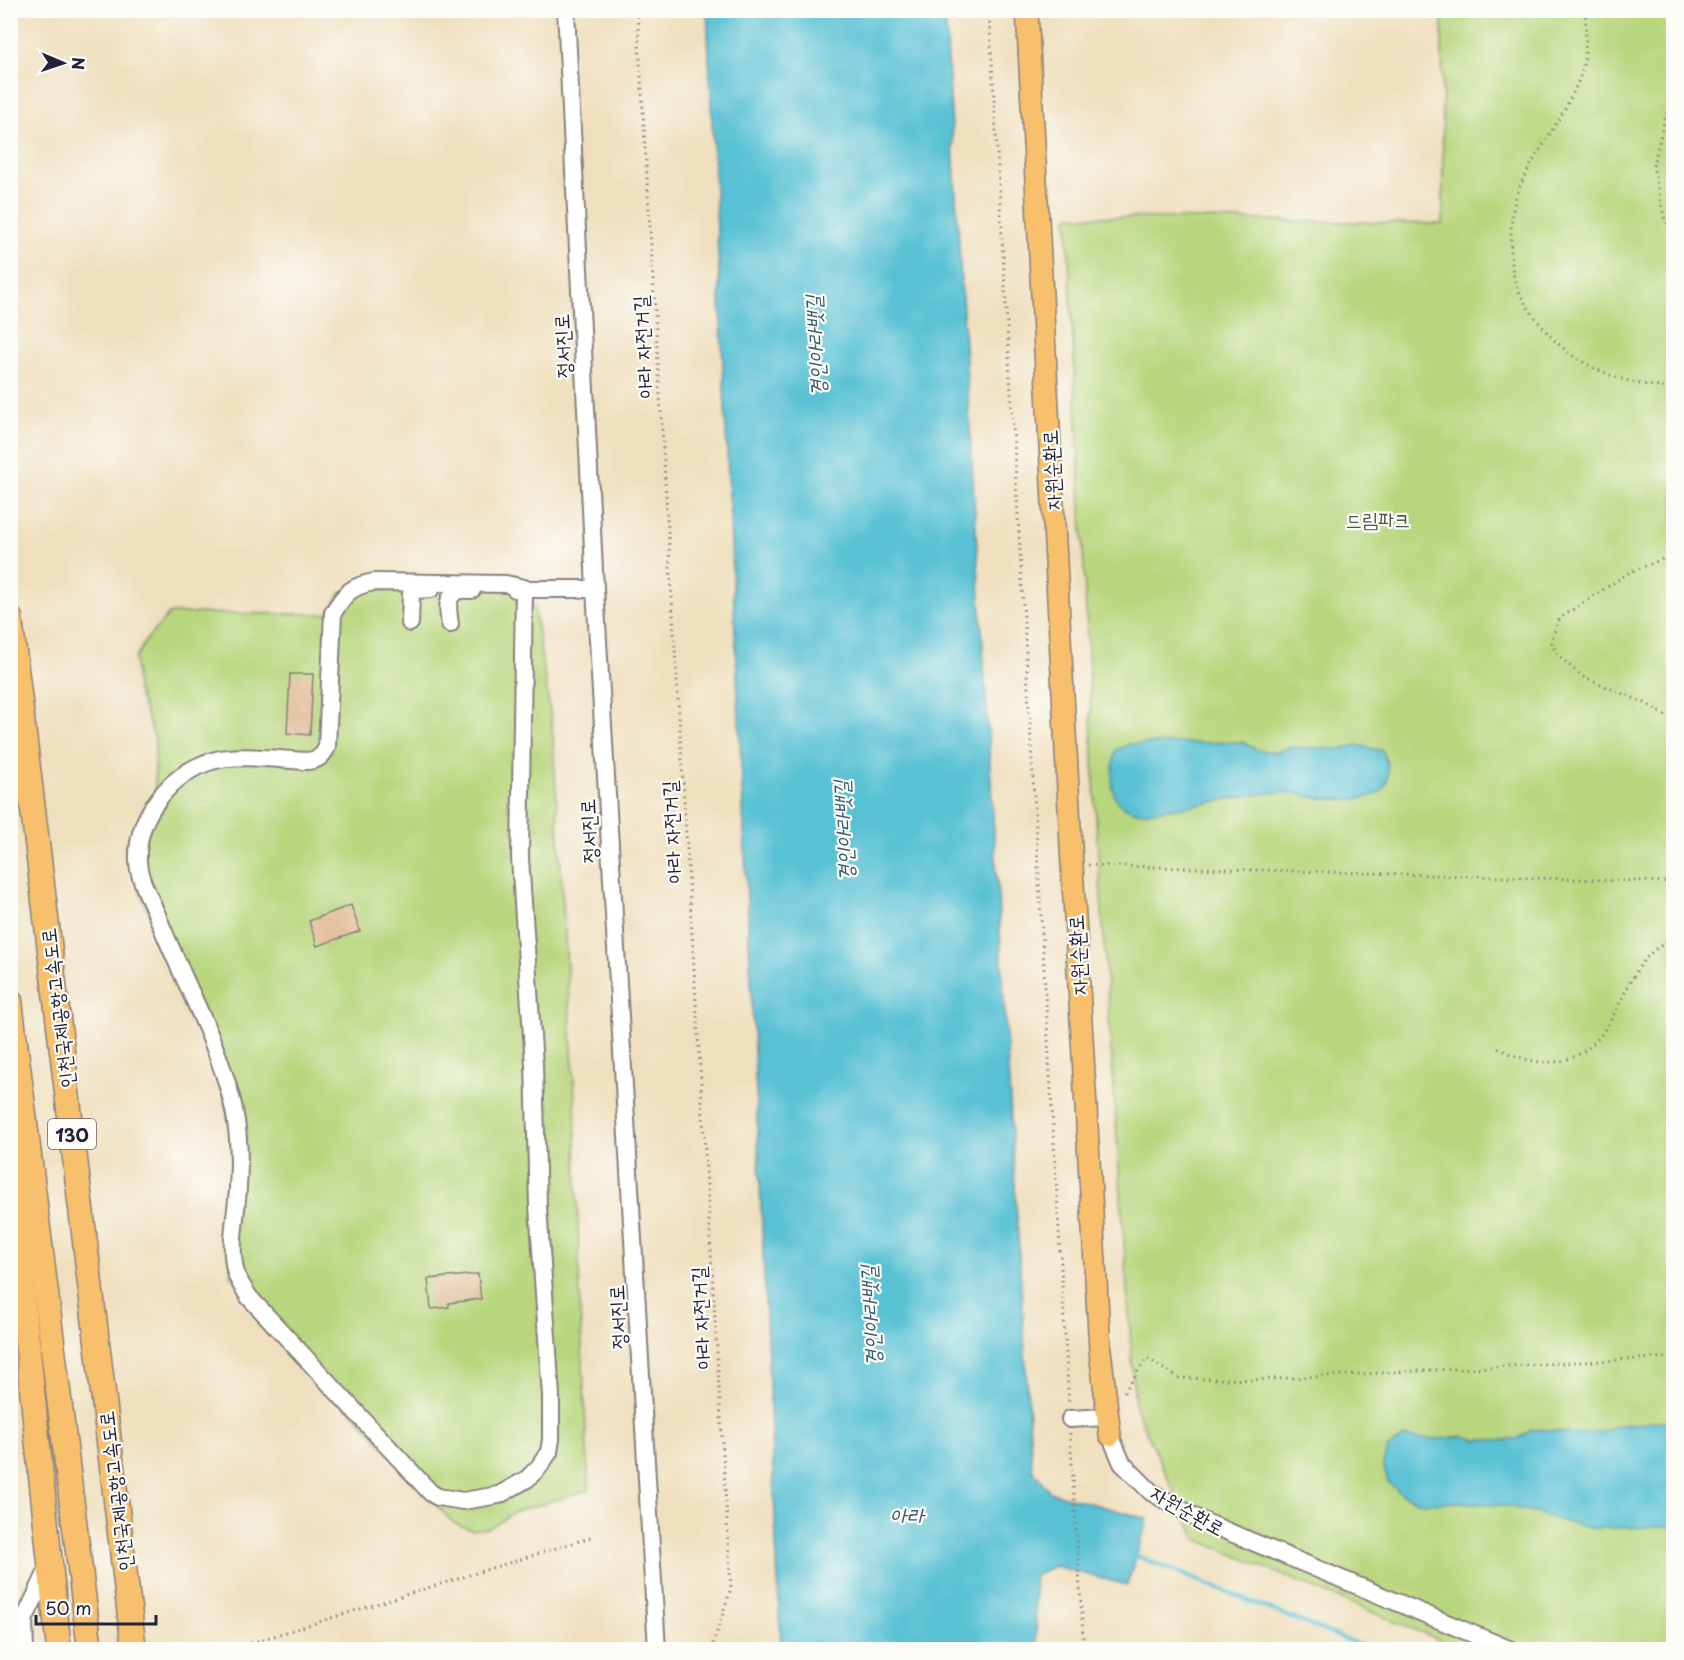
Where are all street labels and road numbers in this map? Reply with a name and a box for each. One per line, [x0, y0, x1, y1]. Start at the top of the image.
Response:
street label: 아라 자전거길 [624, 295, 660, 399]
street label: 정서진로 [545, 313, 579, 379]
street label: 자원순환로 [1034, 429, 1068, 511]
street label: 아라 자전거길 [653, 780, 689, 884]
street label: 정서진로 [571, 798, 605, 864]
street label: 자원순환로 [1060, 914, 1094, 996]
street label: 인천국제공항고속도로 [32, 926, 82, 1090]
road number: 130 [48, 1119, 96, 1149]
street label: 아라 자전거길 [682, 1266, 718, 1370]
street label: 정서진로 [600, 1284, 634, 1350]
street label: 인천국제공항고속도로 [90, 1409, 140, 1573]
street label: 자원순환로 [1146, 1477, 1230, 1543]

